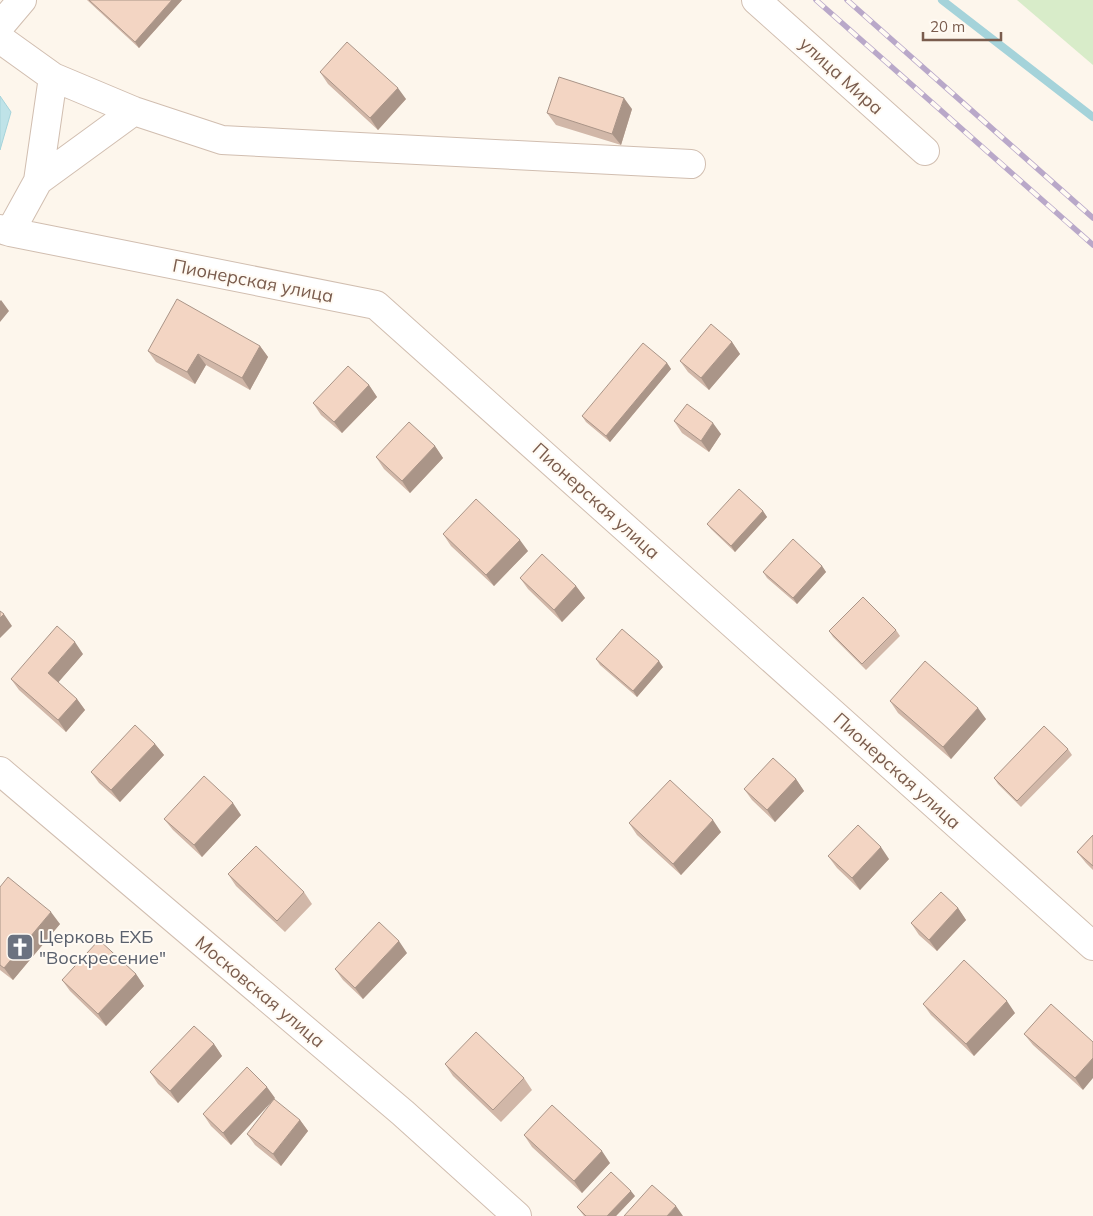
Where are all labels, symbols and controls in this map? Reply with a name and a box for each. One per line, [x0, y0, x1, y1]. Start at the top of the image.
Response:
scale bar [923, 10, 1000, 42]
text: 20 m [930, 17, 965, 36]
street label: улица Мира [795, 32, 888, 119]
street label: Пионерская улица [171, 254, 336, 307]
street label: Пионерская улица [528, 437, 665, 564]
street label: Пионерская улица [829, 707, 966, 834]
place label: Церковь ЕХБ "Воскресение" [39, 925, 166, 969]
street label: Московская улица [191, 931, 330, 1052]
church icon: Церковь ЕХБ "Воскресение" [5, 932, 35, 962]

